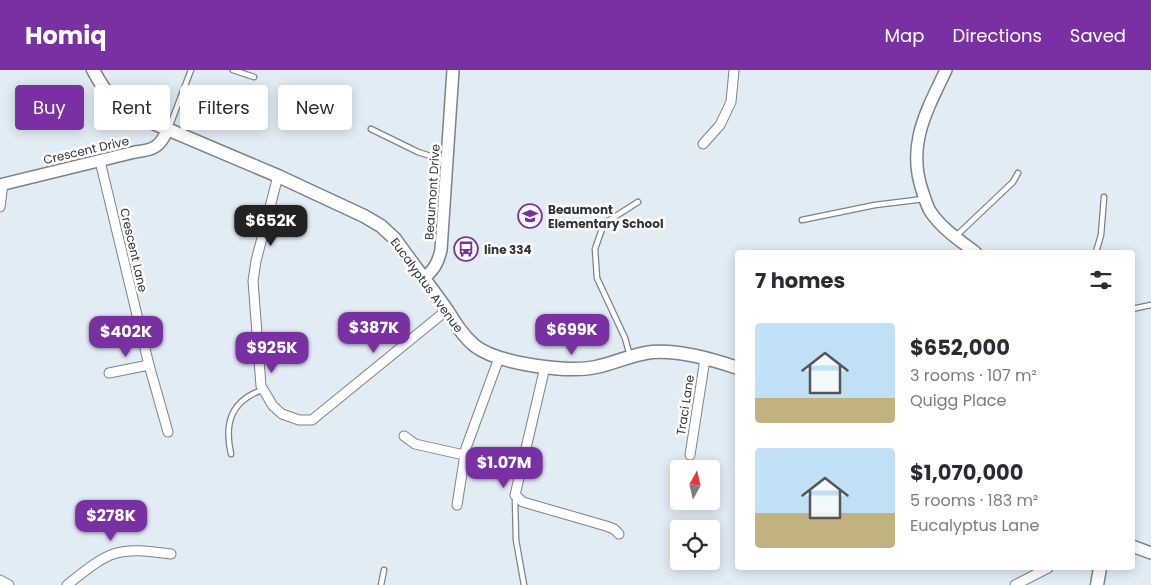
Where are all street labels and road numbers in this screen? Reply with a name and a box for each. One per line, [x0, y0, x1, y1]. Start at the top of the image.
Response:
street label: Crescent Drive [41, 132, 131, 168]
street label: Beaumont Drive [420, 144, 444, 240]
street label: Crescent Lane [116, 206, 152, 294]
street label: Eucalyptus Avenue [387, 234, 467, 336]
street label: Traci Lane [672, 374, 698, 436]

